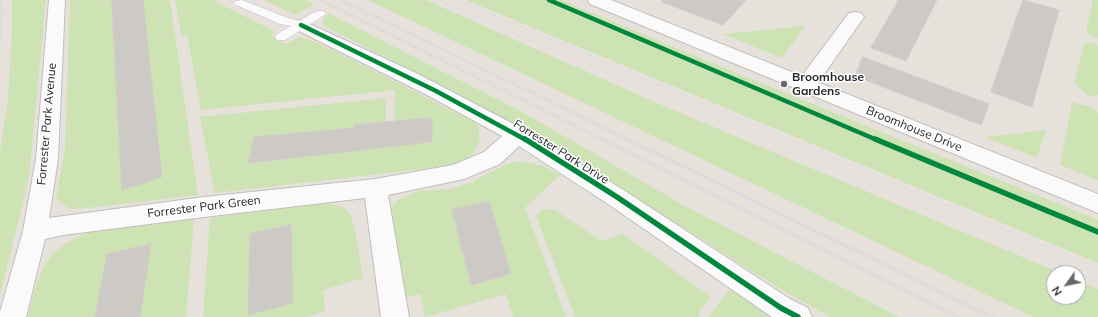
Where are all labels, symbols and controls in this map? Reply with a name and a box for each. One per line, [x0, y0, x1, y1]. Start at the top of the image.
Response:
street label: Forrester Park Avenue [34, 62, 60, 186]
place label: Broomhouse Gardens [792, 70, 864, 98]
marker: Broomhouse Gardens [779, 79, 789, 89]
street label: Broomhouse Drive [864, 103, 964, 155]
street label: Forrester Park Drive [511, 117, 611, 187]
street label: Forrester Park Green [146, 193, 262, 221]
north arrow [1046, 265, 1086, 305]
text: N [1049, 284, 1065, 298]

